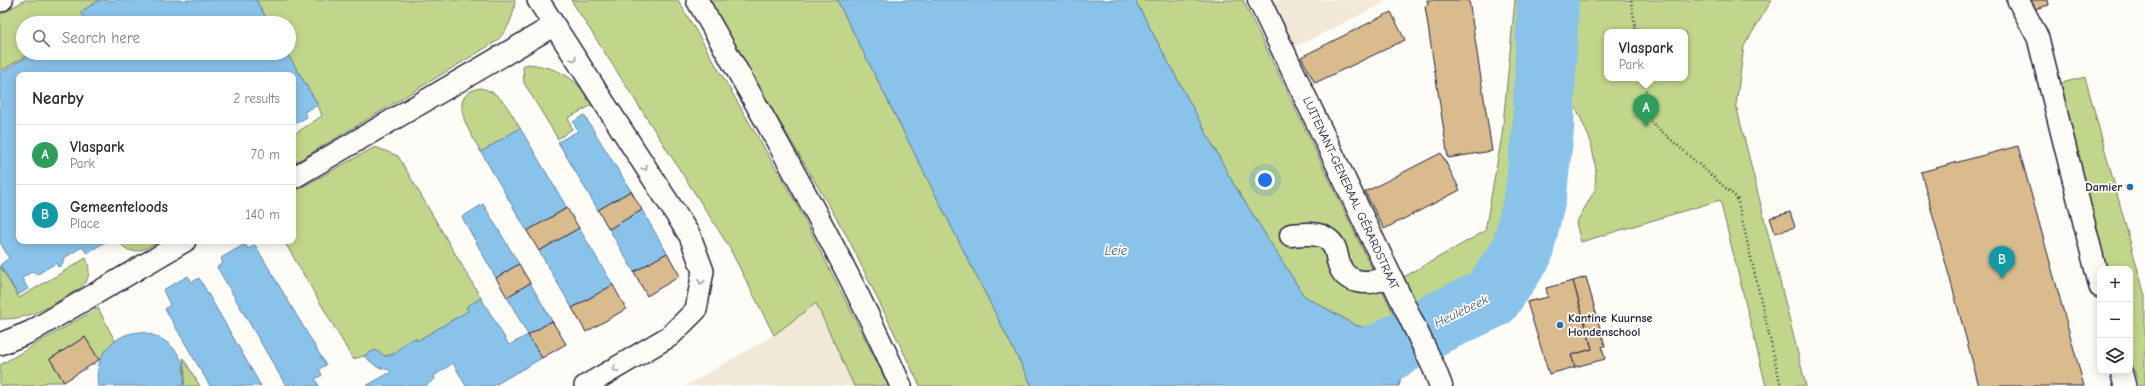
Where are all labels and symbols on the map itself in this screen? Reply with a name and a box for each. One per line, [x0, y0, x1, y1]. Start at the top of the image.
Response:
one-way arrow [570, 55, 577, 62]
street label: LUITENANT-GENERAAL GÉRARDSTRAAT [1300, 94, 1402, 292]
pin: A [1633, 94, 1659, 127]
one-way arrow [640, 164, 648, 171]
your location [1255, 170, 1275, 190]
place label: Damier [2085, 180, 2122, 194]
marker: Damier [2125, 182, 2135, 192]
water label: Leie [1105, 243, 1128, 258]
pin: B [1989, 246, 2015, 279]
one-way arrow [697, 279, 706, 285]
water label: Heulebeek [1431, 291, 1491, 331]
place label: Kantine Kuurnse Hondenschool [1568, 311, 1653, 339]
marker: Kantine Kuurnse Hondenschool [1555, 320, 1565, 330]
one-way arrow [611, 364, 619, 371]

